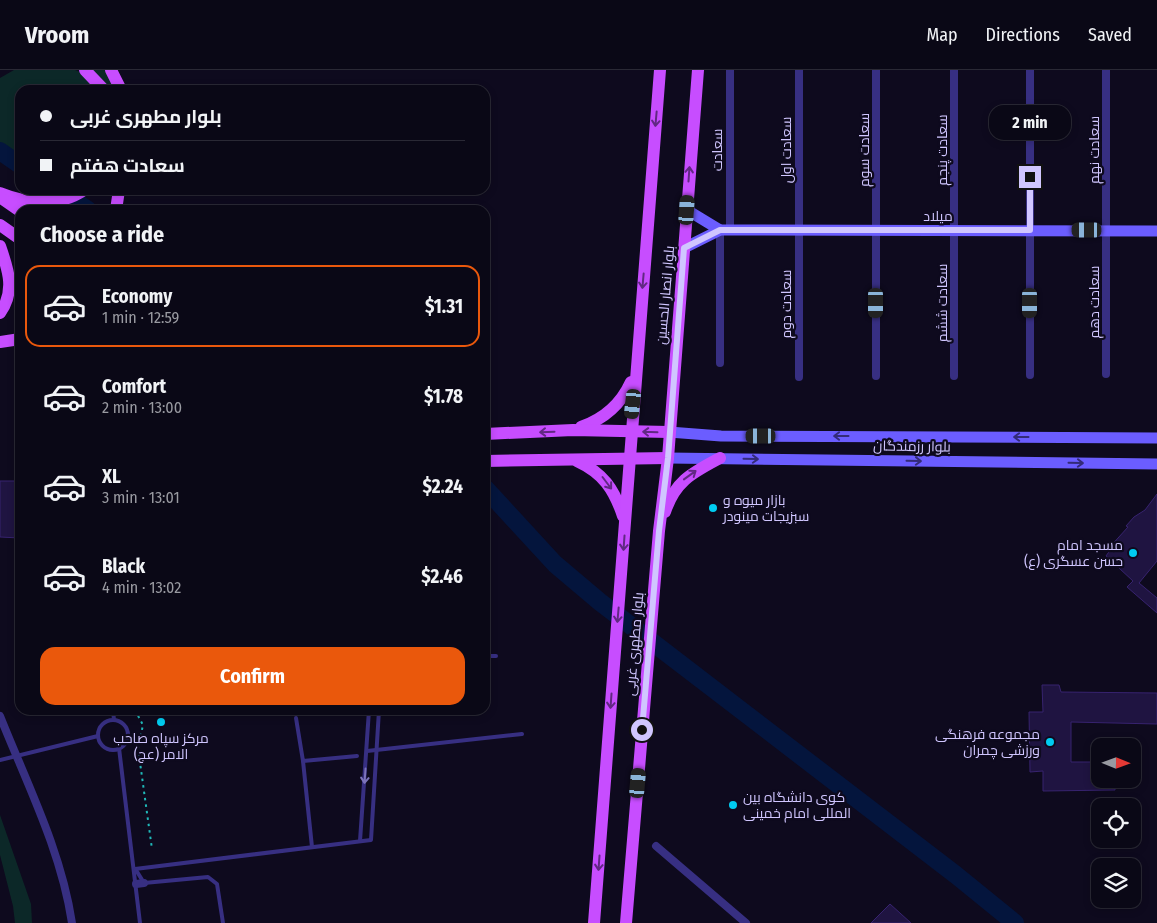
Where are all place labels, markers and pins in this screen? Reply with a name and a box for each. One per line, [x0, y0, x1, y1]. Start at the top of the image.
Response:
place label: بازار میوه و سبزیجات مینودر [722, 492, 809, 525]
marker: بازار میوه و سبزیجات مینودر [707, 502, 719, 514]
place label: مسجد امام حسن عسگری (ع) [1024, 537, 1123, 570]
marker: مسجد امام حسن عسگری (ع) [1127, 547, 1139, 559]
marker: مرکز سپاه صاحب الامر (عج) [155, 716, 167, 728]
place label: مجموعه فرهنگی ورزشی چمران [935, 726, 1040, 760]
place label: مرکز سپاه صاحب الامر (عج) [113, 730, 209, 763]
marker: مجموعه فرهنگی ورزشی چمران [1044, 736, 1056, 748]
place label: کوی دانشگاه بین المللی امام خمینی [743, 789, 851, 823]
marker: کوی دانشگاه بین المللی امام خمینی [727, 799, 739, 811]

